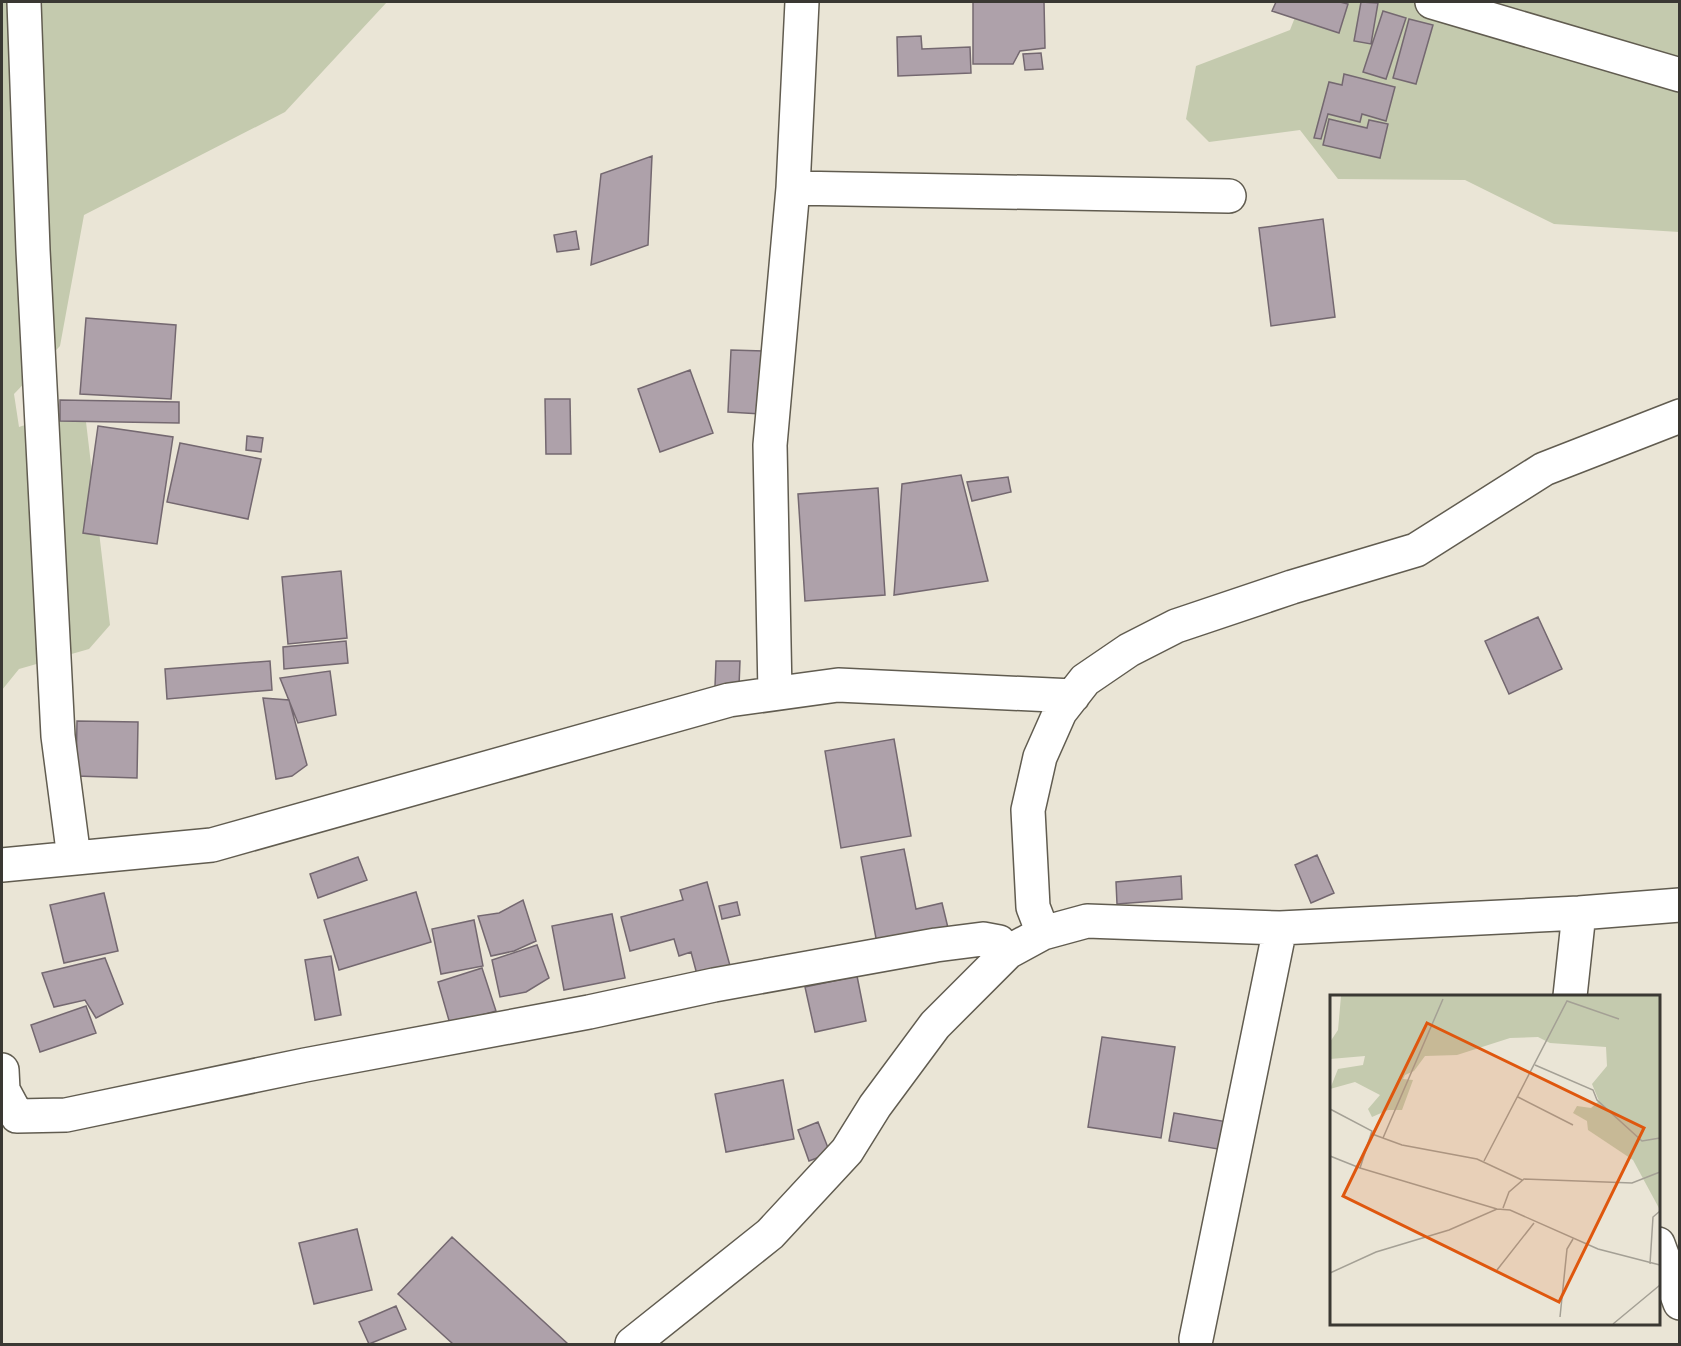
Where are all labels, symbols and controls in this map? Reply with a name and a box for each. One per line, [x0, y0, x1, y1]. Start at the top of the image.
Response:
inset map [1330, 995, 1660, 1325]

